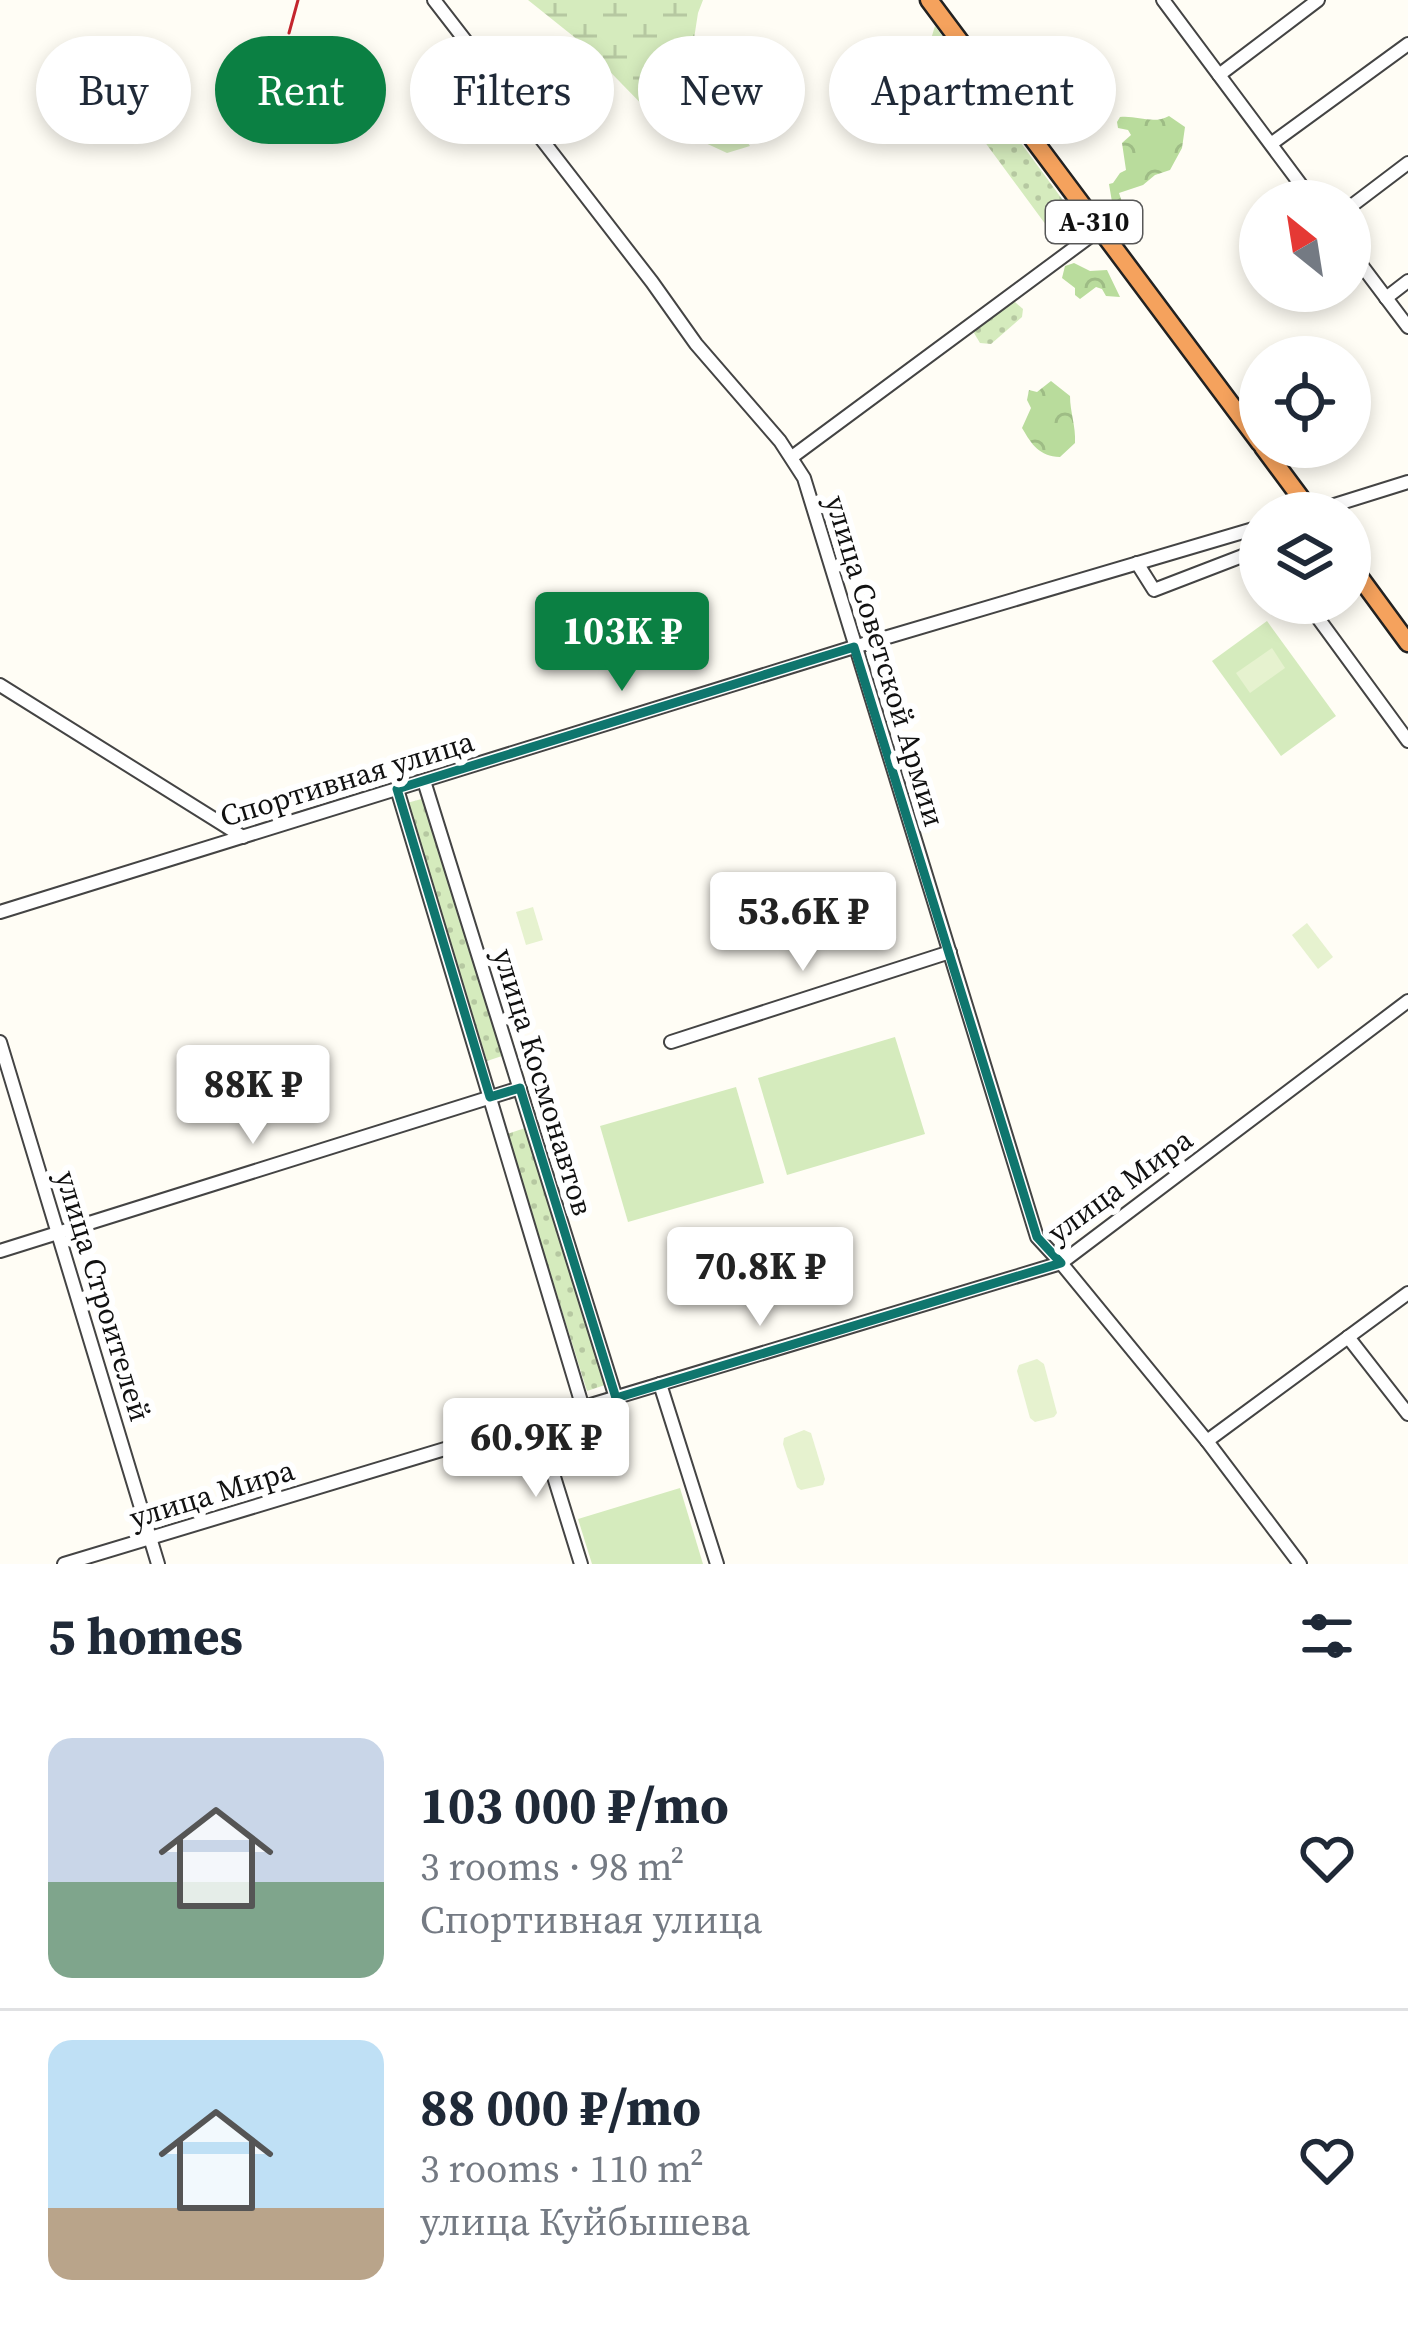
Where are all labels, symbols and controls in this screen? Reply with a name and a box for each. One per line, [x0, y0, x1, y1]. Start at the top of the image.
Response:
chip: Buy [36, 36, 191, 144]
chip: Rent [215, 36, 386, 144]
chip: Filters [410, 36, 614, 144]
chip: New [638, 36, 805, 144]
chip: Apartment [829, 36, 1116, 144]
north arrow [1239, 180, 1371, 312]
map controls [1239, 180, 1371, 624]
road number: А-310 [1046, 201, 1142, 243]
button: locate [1239, 336, 1371, 468]
street label: улица Советской Армии [816, 490, 955, 832]
button: layers [1239, 492, 1371, 624]
pin: 103K ₽ [524, 592, 720, 694]
text: 103K ₽ [562, 604, 682, 657]
street label: Спортивная улица [215, 720, 479, 837]
pin: 53.6K ₽ [692, 872, 914, 974]
text: 53.6K ₽ [737, 884, 869, 937]
street label: улица Космонавтов [483, 943, 604, 1220]
pin: 88K ₽ [169, 1045, 337, 1147]
text: 88K ₽ [204, 1057, 302, 1110]
street label: улица Мира [1039, 1119, 1201, 1252]
street label: улица Строителей [46, 1165, 161, 1426]
pin: 70.8K ₽ [649, 1227, 871, 1329]
text: 70.8K ₽ [694, 1239, 826, 1292]
pin: 60.9K ₽ [425, 1398, 647, 1500]
text: 60.9K ₽ [470, 1410, 602, 1463]
street label: улица Мира [124, 1449, 300, 1538]
text: 5 homes [48, 1601, 243, 1671]
icon: filters [1294, 1603, 1360, 1669]
text: 103 000 ₽/mo [420, 1770, 729, 1840]
icon: home [144, 1786, 288, 1930]
icon: heart [1294, 1825, 1360, 1891]
text: 3 rooms · 98 m² [420, 1840, 684, 1893]
text: Спортивная улица [420, 1893, 762, 1946]
text: 88 000 ₽/mo [420, 2072, 701, 2142]
icon: home [144, 2088, 288, 2232]
icon: heart [1294, 2127, 1360, 2193]
text: 3 rooms · 110 m² [420, 2142, 704, 2195]
text: улица Куйбышева [420, 2195, 750, 2248]

